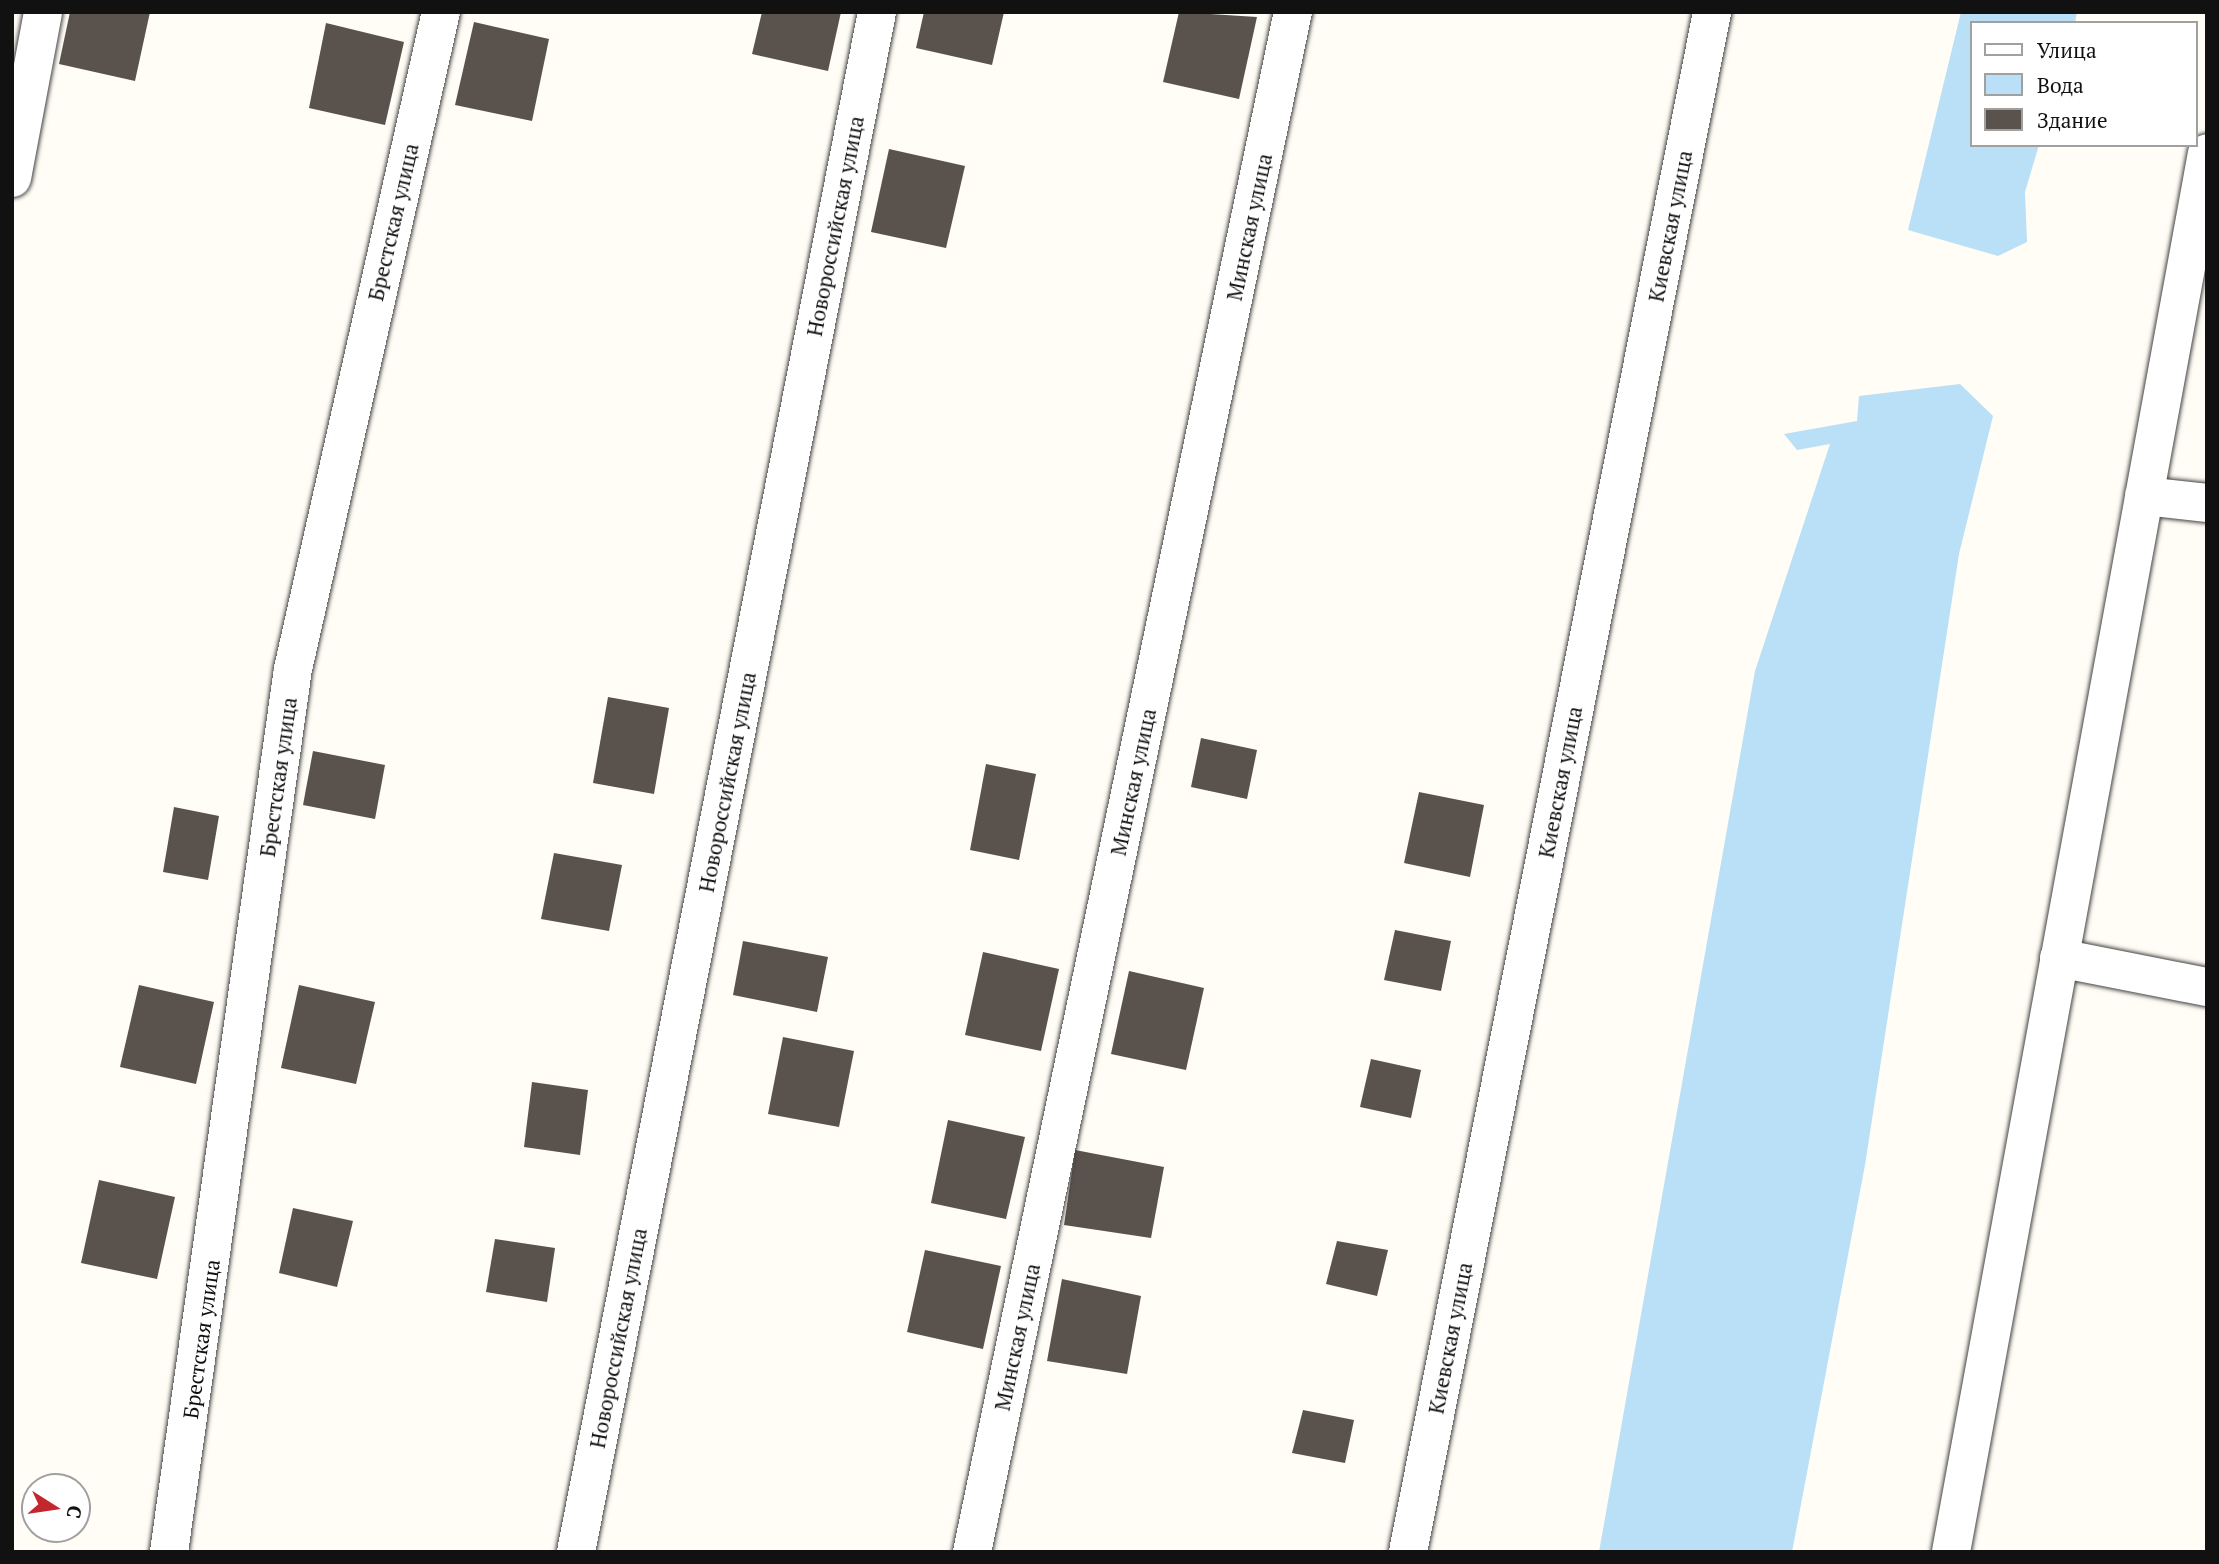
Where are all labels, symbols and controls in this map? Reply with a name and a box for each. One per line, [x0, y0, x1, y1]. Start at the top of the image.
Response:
legend [1970, 21, 2198, 147]
text: Улица [2037, 36, 2097, 64]
text: Вода [2037, 71, 2084, 99]
text: Здание [2037, 106, 2108, 134]
street label: Новороссийская улица [801, 114, 869, 338]
street label: Брестская улица [363, 141, 423, 303]
street label: Киевская улица [1643, 148, 1697, 304]
street label: Минская улица [1221, 151, 1277, 303]
street label: Новороссийская улица [693, 670, 761, 894]
street label: Брестская улица [254, 696, 302, 858]
street label: Киевская улица [1533, 704, 1587, 860]
street label: Минская улица [1105, 706, 1161, 858]
street label: Новороссийская улица [584, 1226, 652, 1450]
street label: Брестская улица [177, 1258, 225, 1420]
street label: Киевская улица [1423, 1260, 1477, 1416]
street label: Минская улица [989, 1261, 1045, 1413]
north arrow [21, 1473, 91, 1543]
text: С [62, 1503, 89, 1521]

